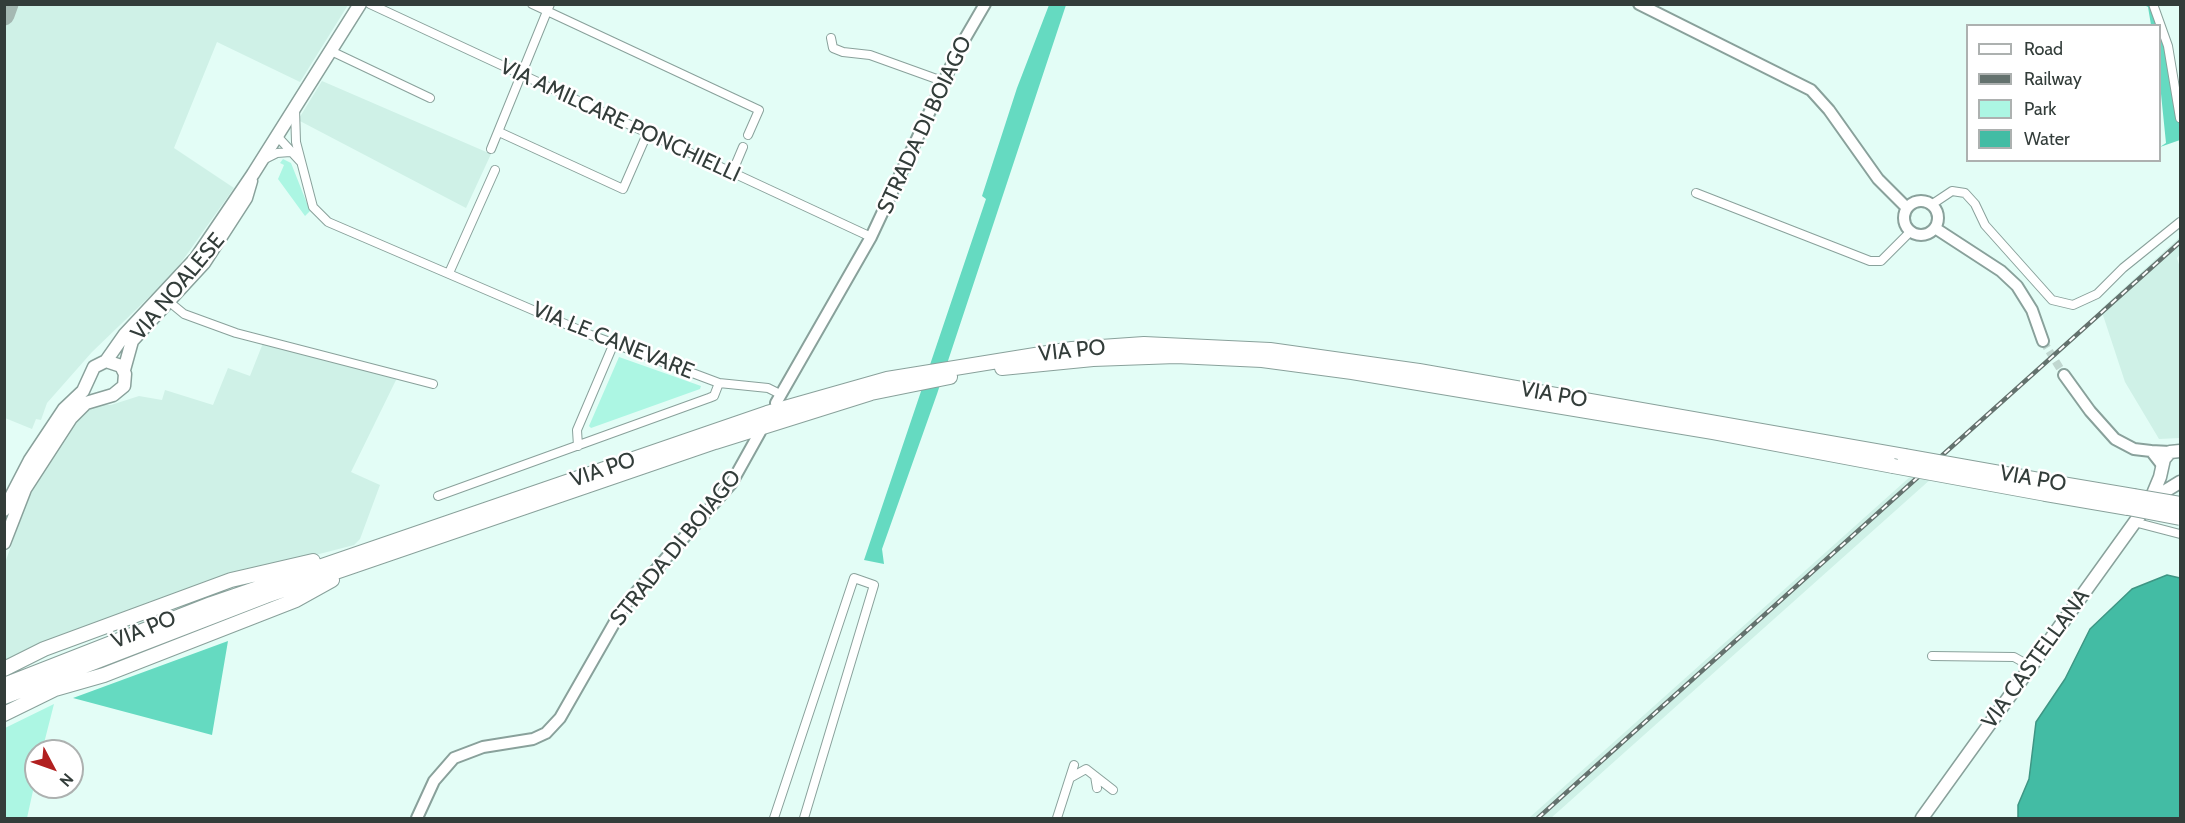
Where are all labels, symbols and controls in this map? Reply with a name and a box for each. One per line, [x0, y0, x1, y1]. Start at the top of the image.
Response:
legend [1966, 24, 2161, 162]
street label: STRADA DI BOIAGO [872, 32, 978, 218]
text: Road [2024, 38, 2063, 60]
street label: VIA AMILCARE PONCHIELLI [496, 54, 744, 188]
text: Railway [2024, 68, 2082, 90]
text: Park [2024, 98, 2056, 120]
text: Water [2024, 128, 2070, 150]
street label: VIA NOALESE [126, 228, 230, 346]
street label: VIA LE CANEVARE [528, 297, 698, 385]
street label: VIA PO [1037, 334, 1107, 368]
street label: VIA PO [1519, 376, 1589, 414]
street label: VIA PO [567, 447, 639, 493]
street label: VIA PO [1998, 460, 2068, 498]
street label: STRADA DI BOIAGO [605, 465, 747, 631]
street label: VIA CASTELLANA [1977, 584, 2095, 734]
street label: VIA PO [108, 605, 180, 655]
north arrow [24, 739, 84, 799]
text: N [56, 769, 77, 790]

